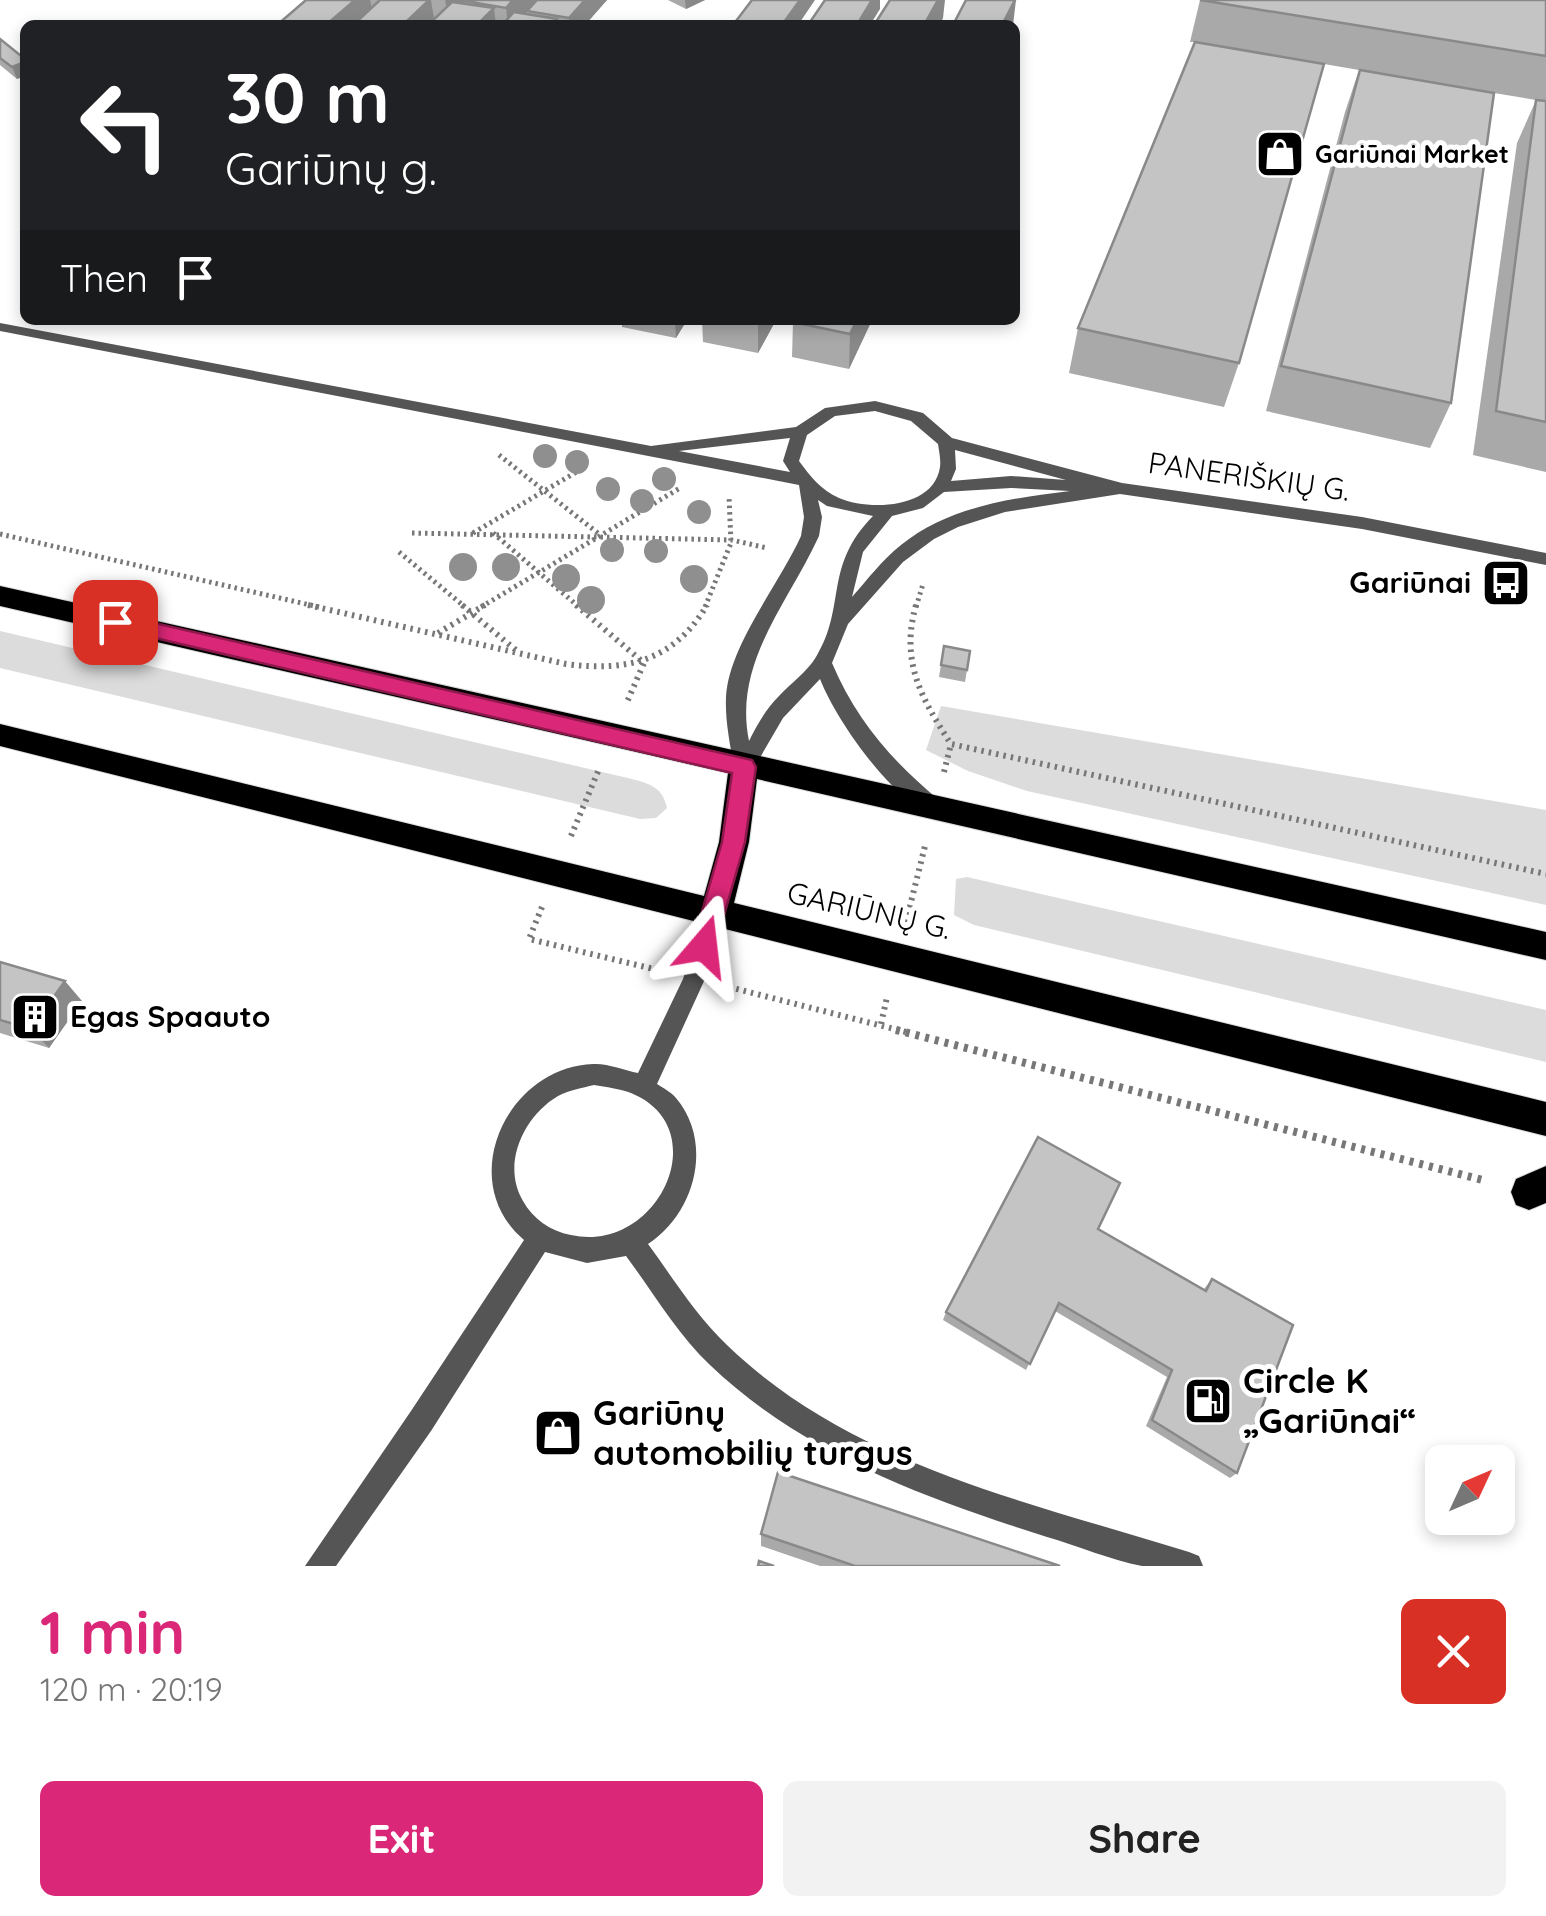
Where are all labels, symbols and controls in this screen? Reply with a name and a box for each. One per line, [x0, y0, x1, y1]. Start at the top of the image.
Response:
text: 30 m [225, 53, 390, 141]
icon: left [60, 60, 190, 190]
shop icon: Gariūnai Market [1254, 128, 1306, 180]
place label: Gariūnai Market [1315, 138, 1509, 169]
text: Gariūnų g. [225, 140, 437, 196]
icon: arrive [168, 250, 223, 305]
text: Then [60, 254, 148, 302]
street label: PANERIŠKIŲ G. [1146, 443, 1352, 509]
bus stop icon: Gariūnai [1480, 557, 1532, 609]
place label: Gariūnai [1349, 563, 1471, 601]
pin [73, 580, 158, 665]
icon: arrive [88, 595, 143, 650]
street label: GARIŪNŲ G. [784, 873, 955, 947]
position arrow [652, 894, 756, 998]
building icon: Egas Spaauto [9, 991, 61, 1043]
place label: Egas Spaauto [70, 997, 270, 1035]
place label: Circle K „Gariūnai“ [1243, 1358, 1416, 1442]
fuel station icon: Circle K „Gariūnai“ [1182, 1375, 1234, 1427]
place label: Gariūnų automobilių turgus [593, 1390, 913, 1474]
shop icon: Gariūnų automobilių turgus [532, 1407, 584, 1459]
north arrow [1425, 1445, 1515, 1535]
map controls [1425, 1445, 1515, 1535]
text: 1 min [40, 1594, 185, 1669]
button: close [1401, 1599, 1506, 1704]
text: 120 m · 20:19 [40, 1669, 223, 1709]
button: Exit [40, 1781, 763, 1896]
button: Share [783, 1781, 1506, 1896]

